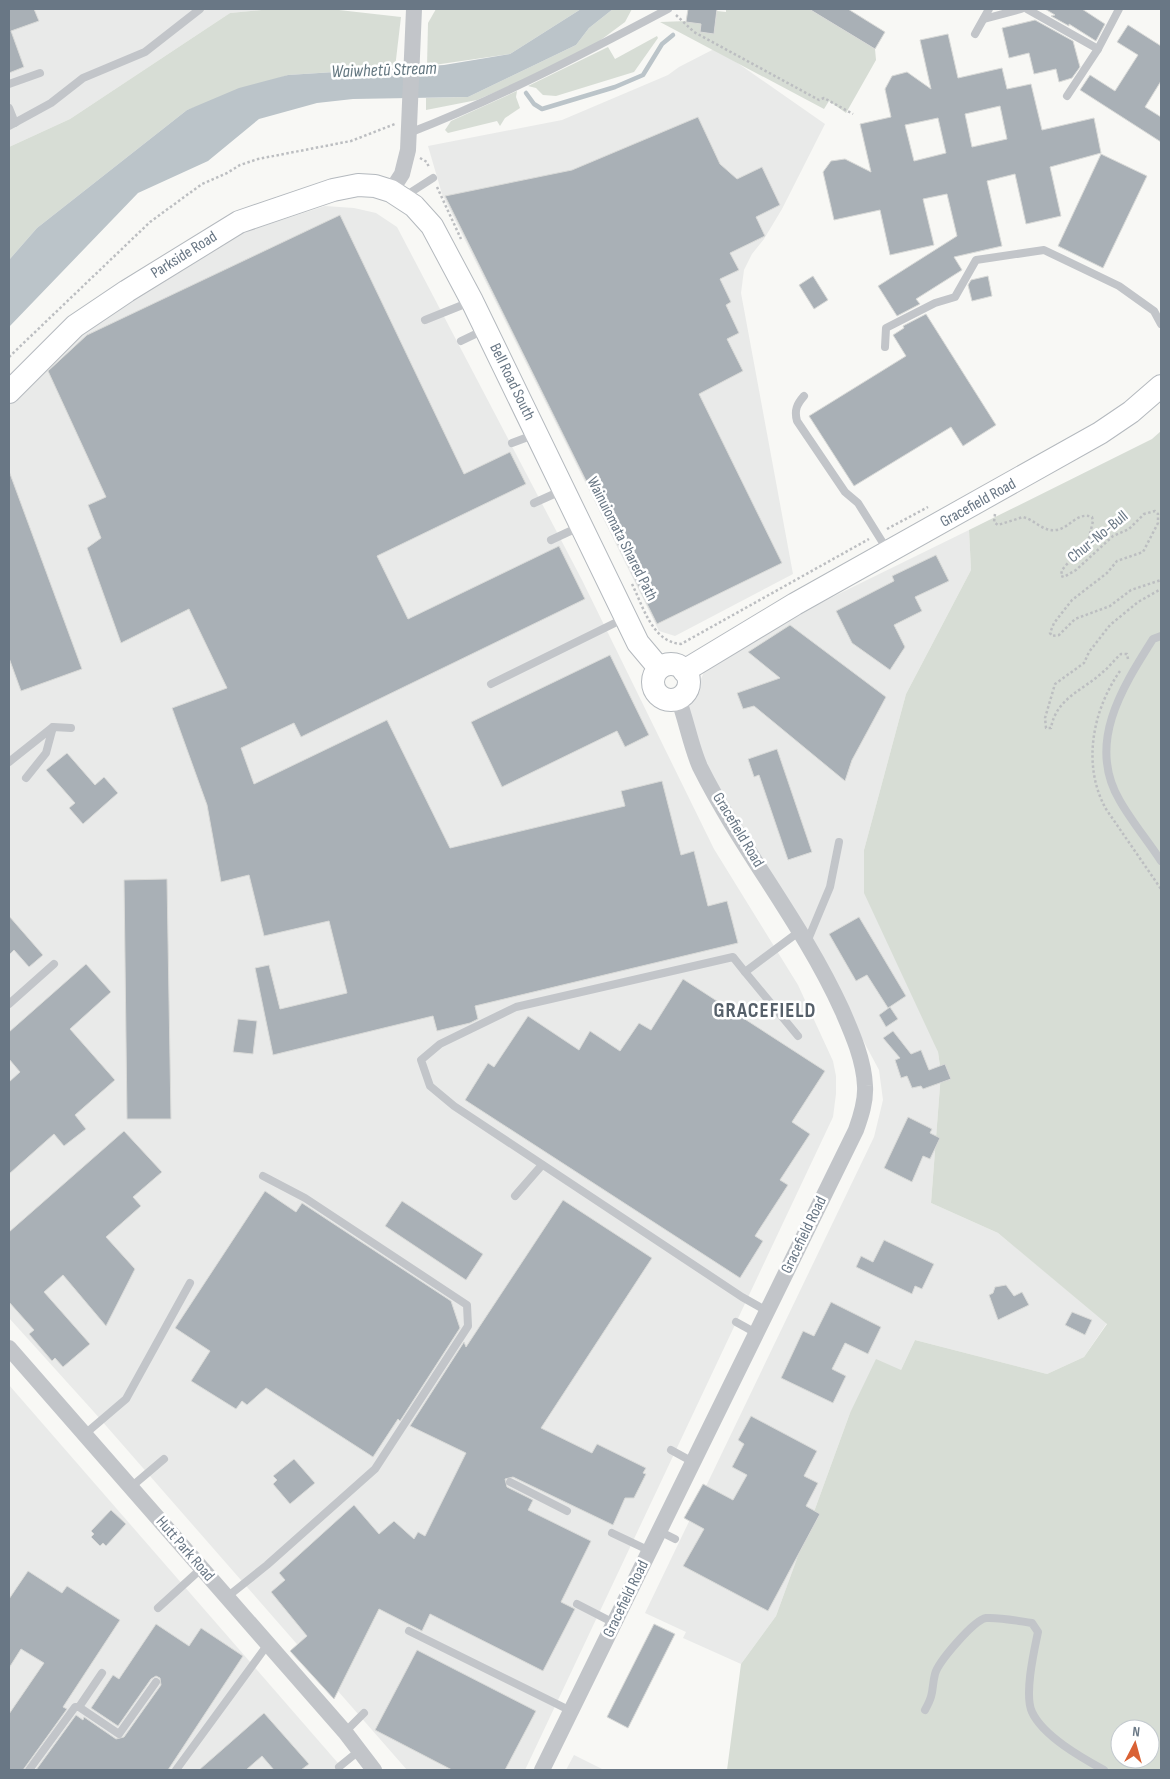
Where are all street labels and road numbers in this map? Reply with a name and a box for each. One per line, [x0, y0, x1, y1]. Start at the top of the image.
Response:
street label: Parkside Road [147, 227, 221, 283]
street label: Bell Road South [485, 340, 539, 424]
street label: Wainuiomata Shared Path [583, 474, 661, 604]
street label: Gracefield Road [937, 474, 1019, 532]
street label: Chur-No-Bull [1064, 507, 1132, 567]
street label: Gracefield Road [708, 789, 768, 871]
street label: Gracefield Road [777, 1193, 831, 1277]
street label: Hutt Park Road [152, 1513, 218, 1585]
street label: Gracefield Road [599, 1557, 653, 1641]

